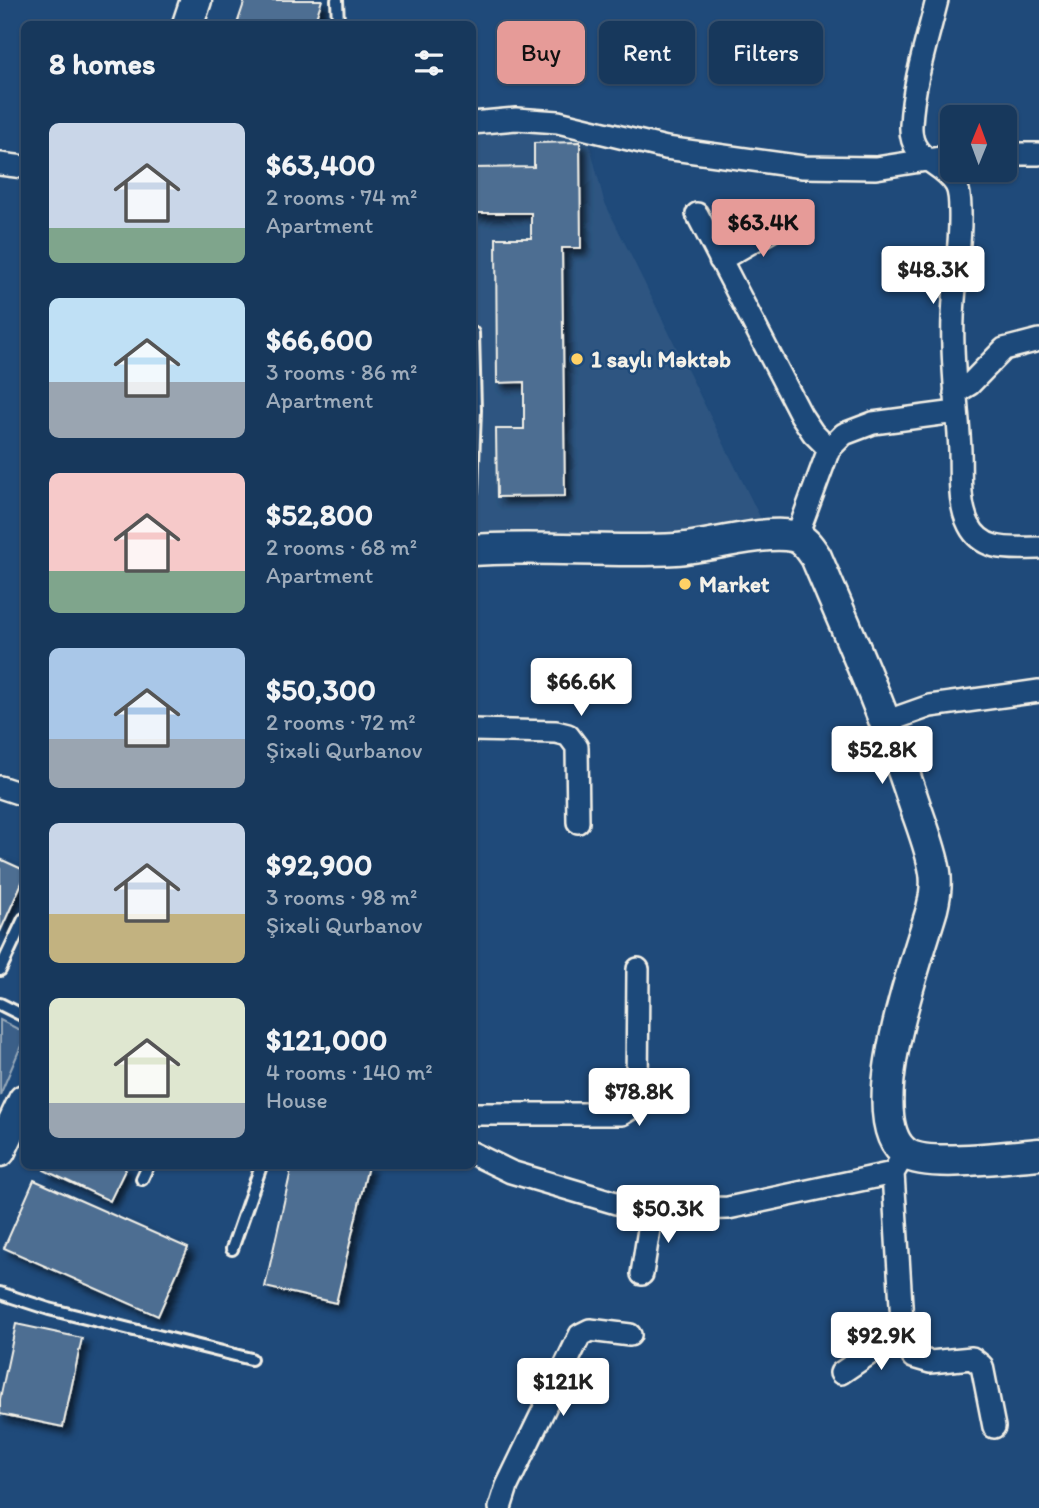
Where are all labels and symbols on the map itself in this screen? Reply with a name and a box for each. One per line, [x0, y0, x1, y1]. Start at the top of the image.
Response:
north arrow [940, 105, 1017, 182]
pin: $63.4K [706, 200, 820, 259]
pin: $48.3K [876, 246, 990, 306]
place label: 1 saylı Məktəb [591, 345, 731, 373]
marker: 1 saylı Məktəb [569, 351, 585, 367]
place label: Market [699, 570, 770, 598]
marker: Market [677, 576, 693, 592]
pin: $66.6K [524, 658, 638, 718]
pin: $52.8K [825, 726, 939, 786]
pin: $78.8K [582, 1068, 696, 1128]
pin: $50.3K [611, 1186, 725, 1245]
pin: $92.9K [824, 1312, 938, 1372]
pin: $121K [514, 1358, 612, 1418]

